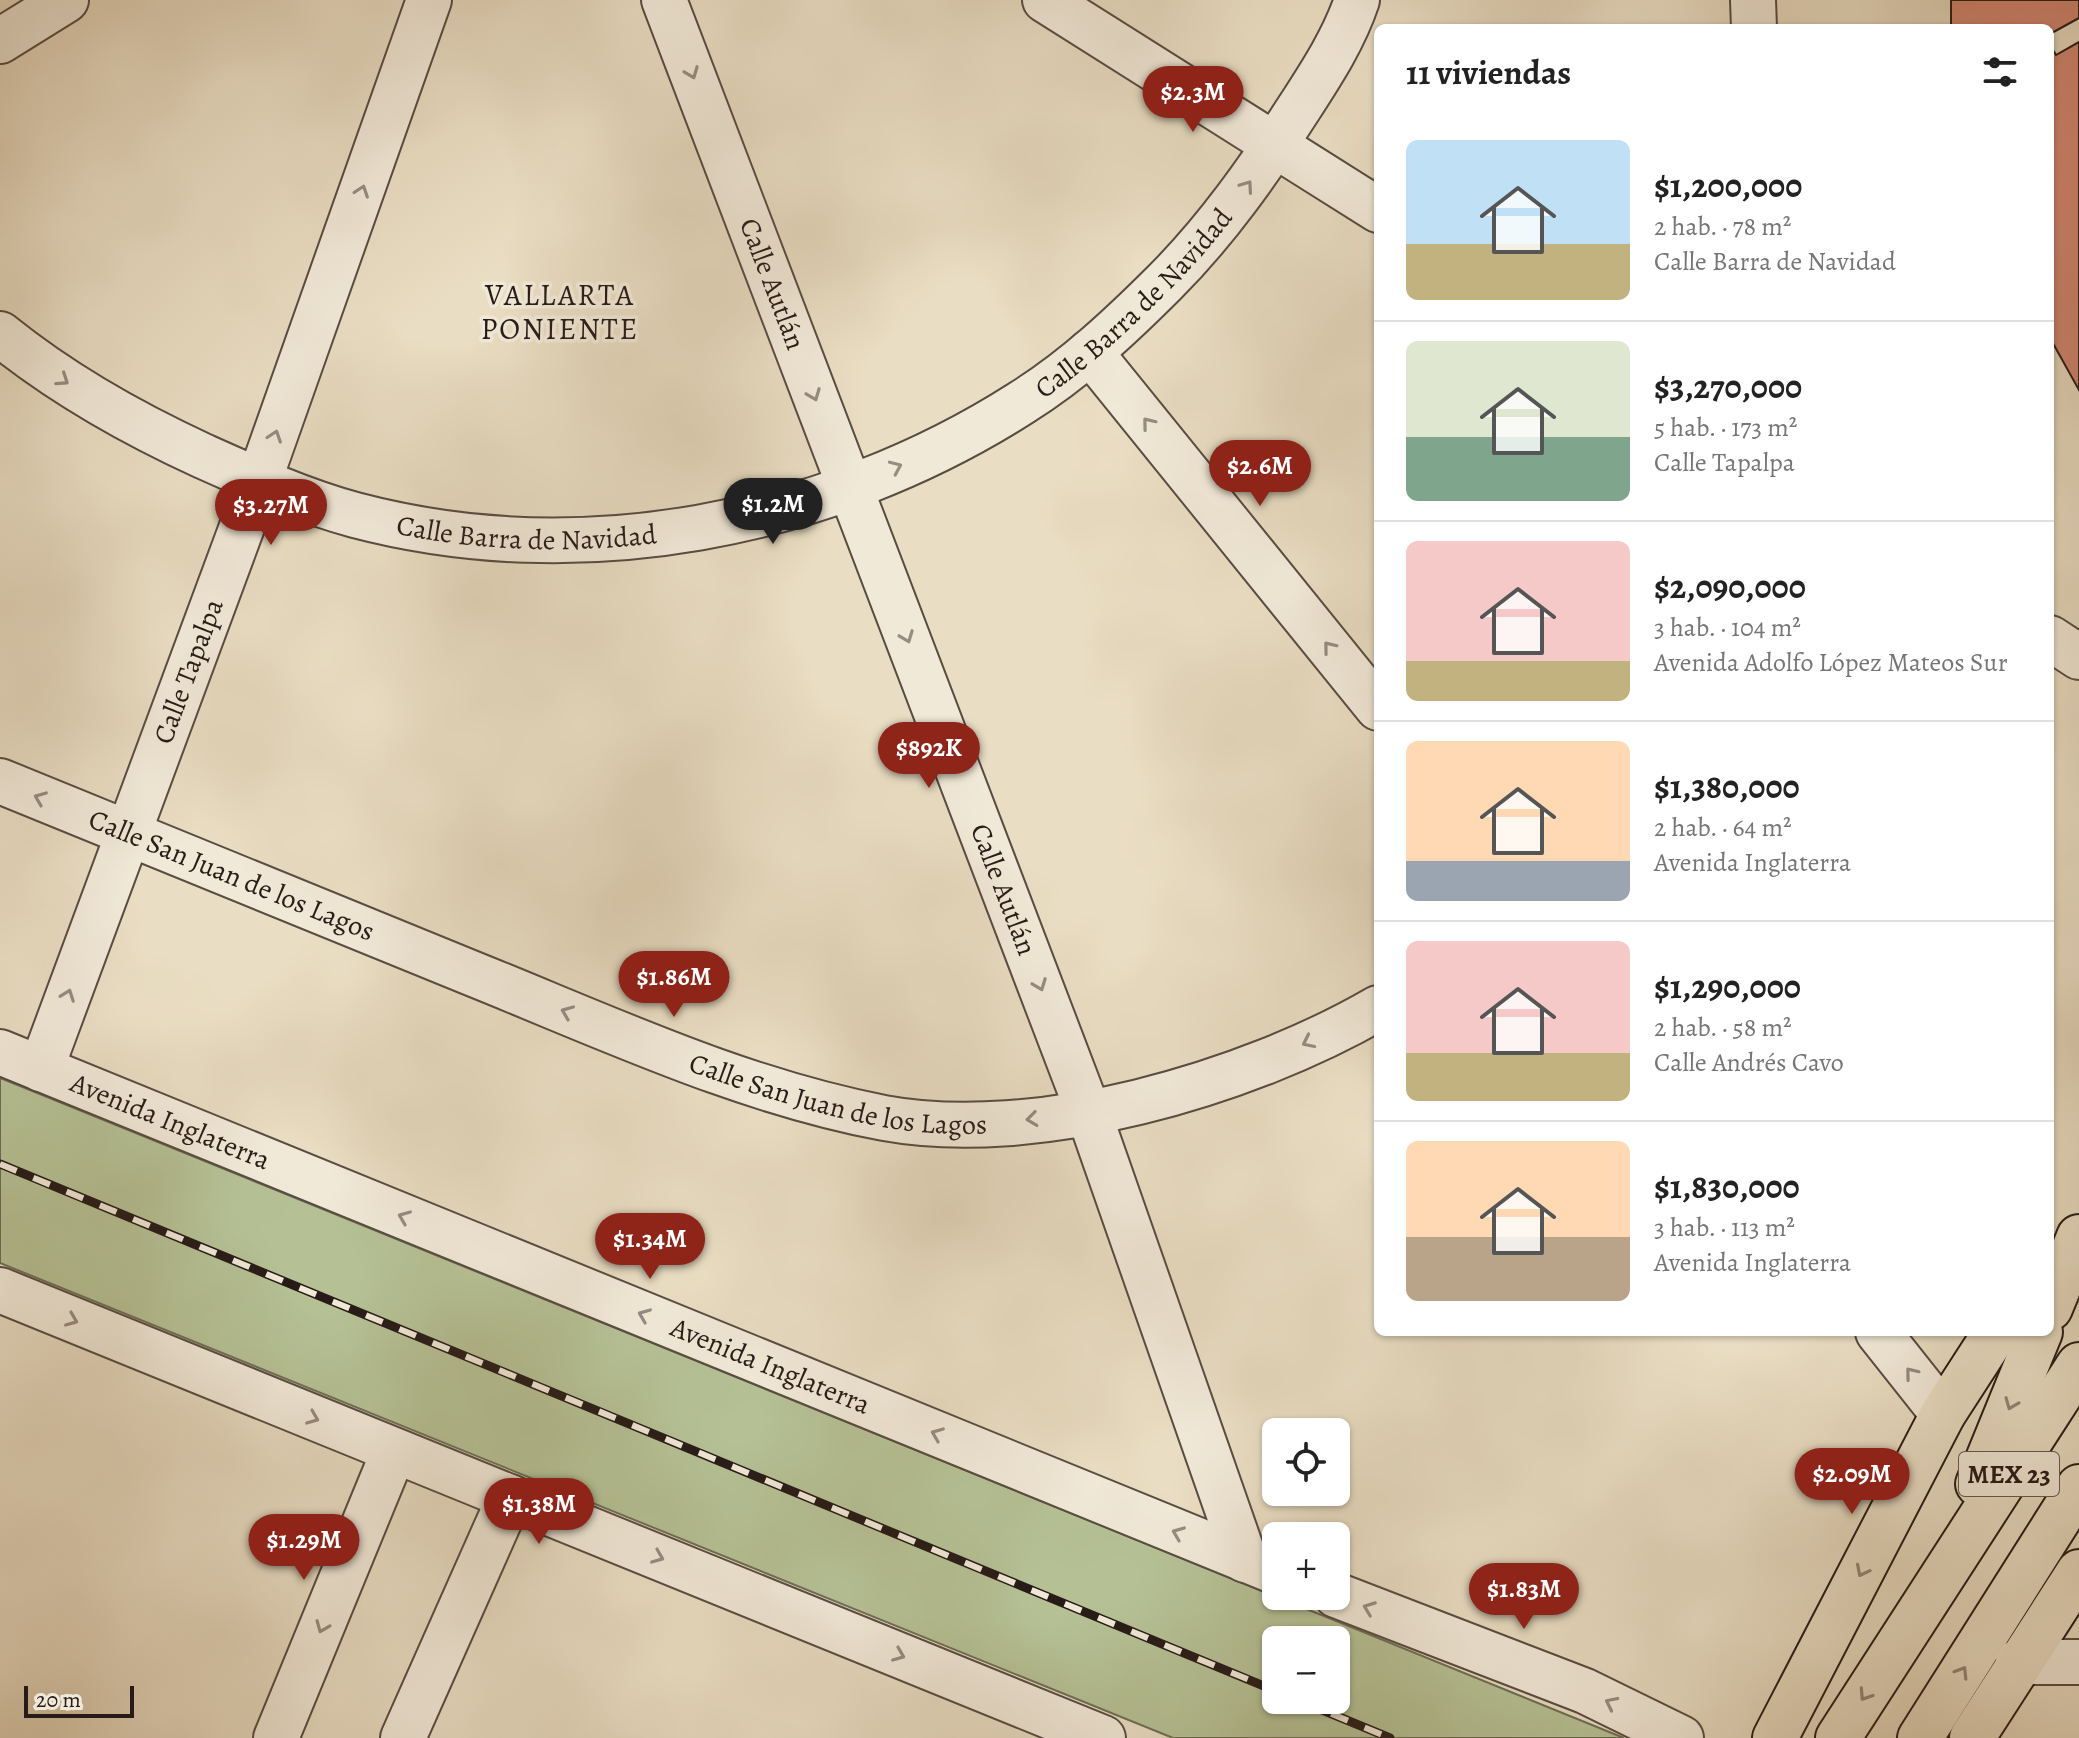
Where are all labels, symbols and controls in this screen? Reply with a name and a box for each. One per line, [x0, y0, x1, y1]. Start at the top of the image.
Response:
text: 11 viviendas [1406, 49, 1571, 96]
icon: filters [1978, 50, 2022, 94]
one-way arrow [682, 65, 699, 79]
pin: $2.3M [1137, 66, 1249, 134]
text: $2.3M [1161, 74, 1225, 109]
text: $1,200,000 [1654, 162, 1802, 209]
icon: home [1470, 172, 1566, 268]
one-way arrow [1237, 180, 1252, 194]
one-way arrow [352, 185, 368, 199]
street label: Calle Barra de Navidad [1027, 200, 1242, 407]
text: 2 hab. · 78 m² [1654, 209, 1791, 244]
street label: Calle Autlán [730, 213, 815, 355]
text: Calle Barra de Navidad [1654, 244, 1896, 279]
district label: VALLARTA PONIENTE [481, 275, 639, 349]
text: $3,270,000 [1654, 363, 1802, 410]
one-way arrow [55, 370, 69, 385]
icon: home [1470, 373, 1566, 469]
one-way arrow [804, 387, 821, 401]
text: 5 hab. · 173 m² [1654, 410, 1797, 445]
one-way arrow [1143, 418, 1158, 432]
one-way arrow [265, 430, 282, 444]
pin: $2.6M [1204, 440, 1316, 508]
text: Calle Tapalpa [1654, 445, 1795, 480]
text: $2.6M [1227, 448, 1293, 483]
one-way arrow [887, 461, 902, 477]
pin: $1.2M [717, 478, 829, 546]
pin: $3.27M [206, 479, 336, 547]
text: $1.2M [742, 486, 805, 521]
text: $3.27M [233, 487, 309, 522]
street label: Calle Barra de Navidad [393, 506, 659, 559]
text: $2,090,000 [1654, 563, 1806, 610]
icon: home [1470, 573, 1566, 669]
street label: Calle Tapalpa [144, 594, 233, 749]
text: 3 hab. · 104 m² [1654, 610, 1801, 645]
one-way arrow [897, 630, 914, 644]
one-way arrow [1324, 642, 1339, 656]
text: Avenida Adolfo López Mateos Sur [1654, 645, 2008, 680]
pin: $892K [873, 722, 985, 790]
text: $892K [896, 730, 962, 765]
text: $1,380,000 [1654, 763, 1800, 810]
icon: home [1470, 773, 1566, 869]
one-way arrow [34, 791, 49, 807]
street label: Calle San Juan de los Lagos [83, 800, 380, 950]
text: 2 hab. · 64 m² [1654, 810, 1792, 845]
street label: Calle Autlán [961, 818, 1046, 961]
text: Avenida Inglaterra [1654, 845, 1851, 880]
pin: $1.86M [609, 951, 739, 1019]
text: $1.86M [636, 959, 712, 994]
text: $1,290,000 [1654, 963, 1801, 1010]
icon: home [1470, 973, 1566, 1069]
one-way arrow [1030, 977, 1047, 991]
one-way arrow [58, 989, 75, 1003]
one-way arrow [561, 1005, 575, 1021]
text: 2 hab. · 58 m² [1654, 1010, 1792, 1045]
one-way arrow [1302, 1032, 1316, 1048]
street label: Calle San Juan de los Lagos [684, 1044, 988, 1144]
text: Calle Andrés Cavo [1654, 1045, 1844, 1080]
street label: Avenida Inglaterra [64, 1063, 276, 1179]
one-way arrow [1025, 1111, 1038, 1128]
text: $1,830,000 [1654, 1163, 1800, 1210]
icon: home [1470, 1173, 1566, 1269]
one-way arrow [398, 1210, 412, 1226]
text: 3 hab. · 113 m² [1654, 1210, 1795, 1245]
pin: $1.34M [585, 1213, 715, 1281]
text: $1.34M [613, 1221, 687, 1256]
text: Avenida Inglaterra [1654, 1245, 1851, 1280]
one-way arrow [638, 1308, 652, 1325]
street label: Avenida Inglaterra [664, 1308, 876, 1424]
one-way arrow [64, 1310, 78, 1326]
one-way arrow [1906, 1367, 1920, 1382]
one-way arrow [2004, 1396, 2021, 1410]
one-way arrow [305, 1408, 319, 1425]
map controls [1262, 1418, 1350, 1714]
button: locate [1262, 1418, 1350, 1506]
one-way arrow [931, 1428, 945, 1444]
pin: $2.09M [1787, 1448, 1917, 1516]
road number: MEX 23 [1959, 1452, 2059, 1496]
text: $2.09M [1813, 1456, 1891, 1491]
pin: $1.38M [474, 1478, 604, 1546]
text: $1.38M [502, 1486, 576, 1521]
pin: $1.29M [239, 1514, 369, 1582]
text: $1.29M [266, 1522, 342, 1557]
button: + [1262, 1522, 1350, 1610]
one-way arrow [1172, 1526, 1186, 1542]
one-way arrow [650, 1548, 664, 1564]
one-way arrow [1856, 1562, 1871, 1577]
pin: $1.83M [1459, 1563, 1589, 1631]
text: $1.83M [1487, 1571, 1561, 1606]
one-way arrow [1363, 1601, 1377, 1618]
one-way arrow [315, 1619, 332, 1633]
button: − [1262, 1626, 1350, 1714]
one-way arrow [891, 1645, 905, 1662]
one-way arrow [1952, 1666, 1967, 1681]
scale bar [24, 1682, 134, 1718]
text: 20 m [36, 1685, 81, 1715]
one-way arrow [1860, 1687, 1875, 1701]
one-way arrow [1605, 1697, 1619, 1713]

